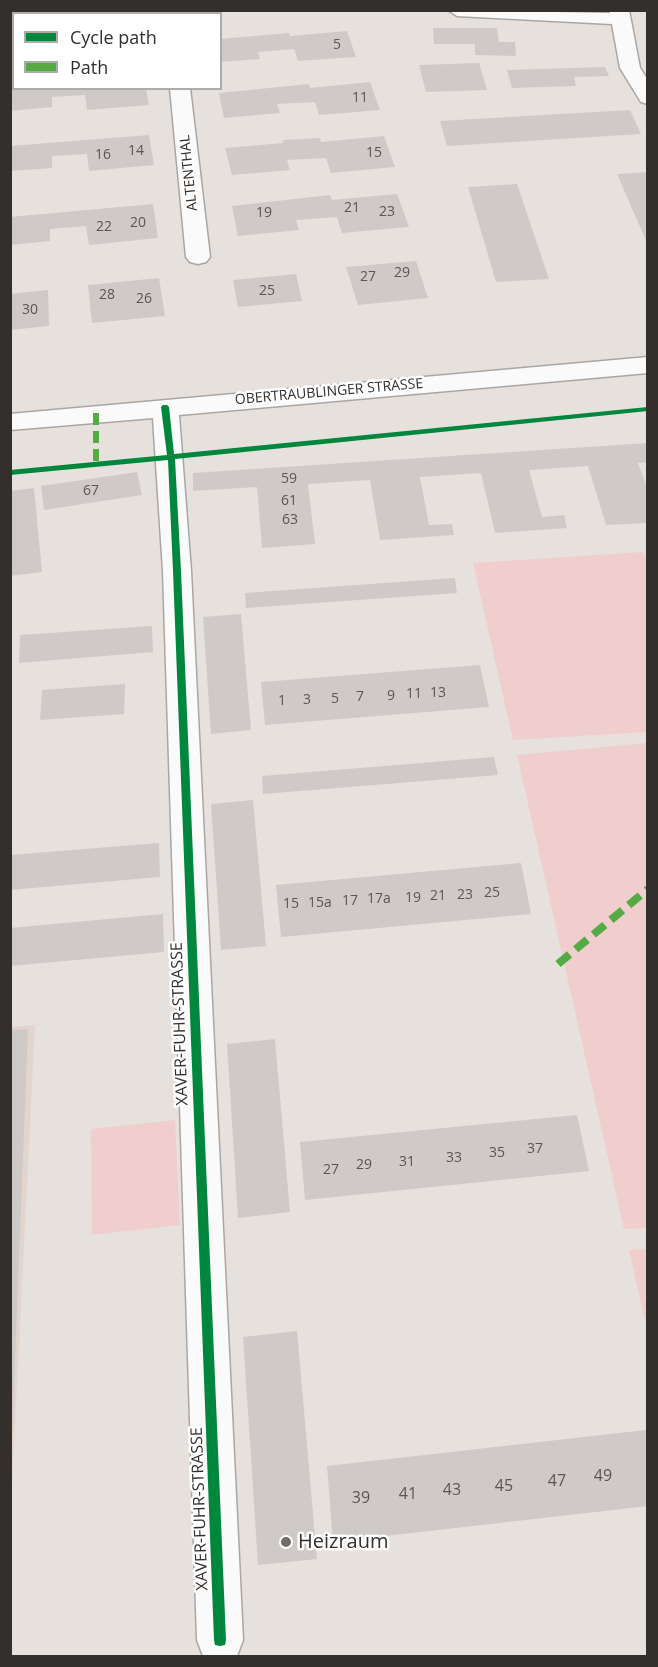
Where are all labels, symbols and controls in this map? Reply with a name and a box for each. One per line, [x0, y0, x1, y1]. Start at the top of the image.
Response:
legend [12, 12, 222, 90]
text: Cycle path [70, 25, 157, 49]
house number: 5 [333, 37, 341, 53]
text: Path [70, 55, 108, 79]
house number: 11 [352, 90, 368, 106]
street label: ALTENTHAL [177, 134, 201, 212]
house number: 14 [128, 143, 144, 159]
house number: 15 [366, 145, 382, 161]
house number: 16 [95, 147, 111, 163]
house number: 21 [344, 200, 360, 216]
house number: 23 [379, 204, 395, 220]
house number: 19 [256, 205, 272, 221]
house number: 20 [130, 215, 146, 231]
house number: 22 [96, 219, 112, 235]
house number: 29 [394, 265, 410, 281]
house number: 27 [360, 269, 376, 285]
house number: 25 [259, 283, 275, 299]
house number: 28 [99, 287, 115, 303]
house number: 26 [136, 291, 152, 307]
house number: 30 [22, 302, 38, 318]
street label: OBERTRAUBLINGER STRASSE [234, 375, 424, 409]
house number: 59 [281, 471, 297, 487]
house number: 67 [83, 483, 99, 499]
house number: 61 [281, 493, 297, 509]
house number: 63 [282, 512, 298, 528]
house number: 13 [430, 685, 446, 701]
house number: 11 [406, 686, 422, 702]
house number: 9 [387, 688, 395, 704]
house number: 7 [356, 689, 364, 705]
house number: 5 [331, 691, 339, 707]
house number: 3 [303, 692, 311, 708]
house number: 1 [278, 693, 286, 709]
house number: 25 [484, 885, 500, 901]
house number: 23 [457, 887, 473, 903]
house number: 21 [430, 888, 446, 904]
house number: 19 [405, 890, 421, 906]
house number: 17a [367, 891, 391, 907]
house number: 17 [342, 893, 358, 909]
house number: 15a [308, 895, 332, 911]
house number: 15 [283, 896, 299, 912]
street label: XAVER-FUHR-STRASSE [168, 942, 192, 1106]
house number: 37 [527, 1141, 543, 1157]
house number: 35 [489, 1145, 505, 1161]
house number: 33 [446, 1150, 462, 1166]
house number: 31 [399, 1154, 415, 1170]
house number: 29 [356, 1157, 372, 1173]
house number: 27 [323, 1162, 339, 1178]
street label: XAVER-FUHR-STRASSE [188, 1427, 212, 1591]
house number: 49 [594, 1466, 612, 1486]
house number: 47 [548, 1471, 566, 1491]
house number: 45 [495, 1476, 513, 1496]
house number: 43 [443, 1480, 461, 1500]
house number: 41 [399, 1484, 417, 1504]
house number: 39 [352, 1488, 370, 1508]
place label: Heizraum [298, 1530, 388, 1554]
marker: Heizraum [279, 1535, 293, 1549]

